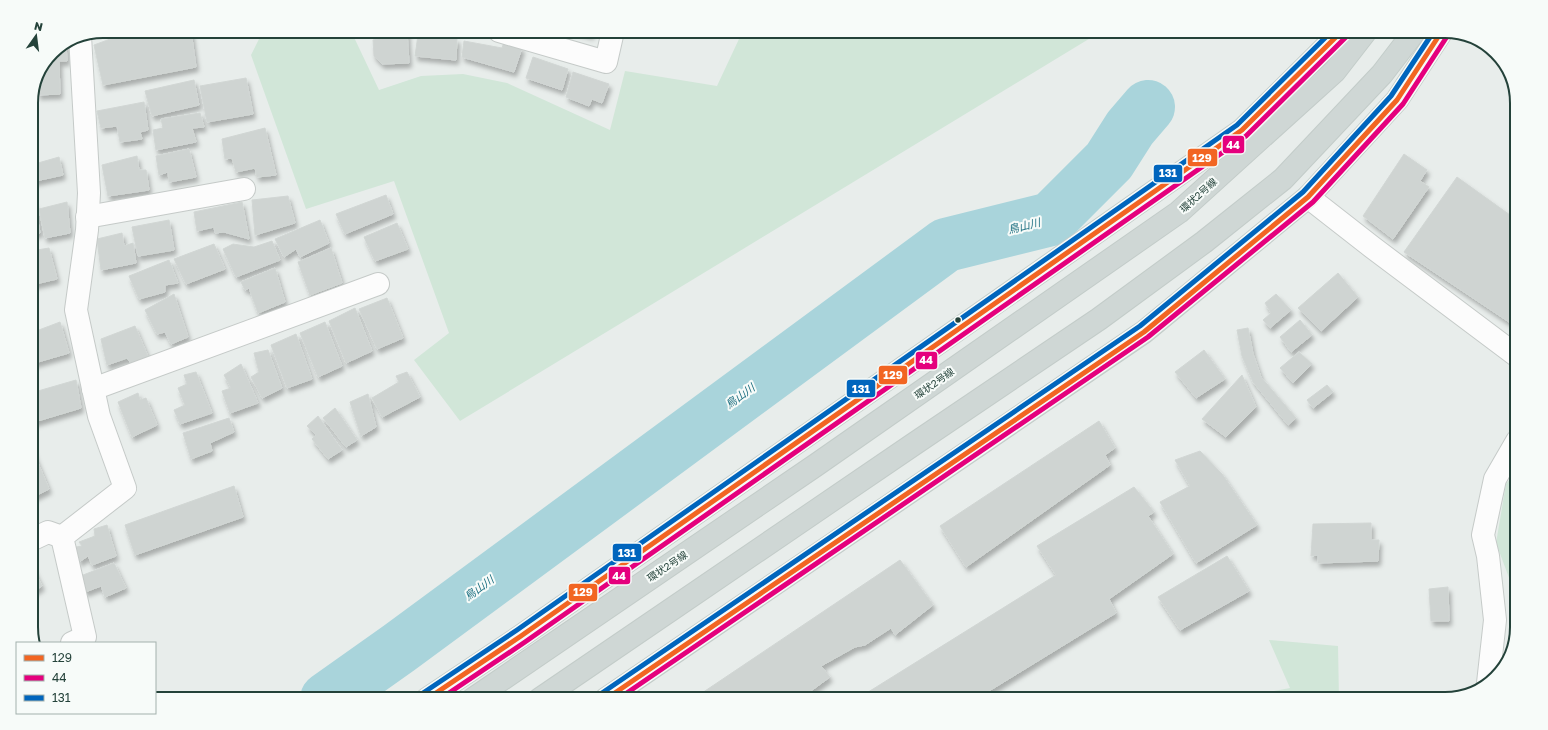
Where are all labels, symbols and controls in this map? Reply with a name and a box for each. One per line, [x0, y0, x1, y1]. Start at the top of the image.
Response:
north arrow [16, 16, 56, 56]
text: N [33, 18, 44, 33]
line badge: 44 [1222, 135, 1245, 154]
text: 44 [1226, 138, 1240, 151]
line badge: 129 [1187, 148, 1218, 167]
text: 129 [1192, 151, 1212, 164]
line badge: 131 [1153, 164, 1183, 183]
text: 131 [1159, 166, 1177, 179]
street label: 環状2号線 [1177, 175, 1219, 215]
water label: 鳥山川 [1006, 215, 1042, 236]
unlabelled marker [953, 315, 963, 325]
line badge: 44 [915, 351, 938, 370]
text: 44 [919, 353, 933, 366]
line badge: 129 [878, 365, 908, 385]
street label: 環状2号線 [912, 365, 956, 401]
text: 129 [883, 368, 903, 381]
line badge: 131 [846, 379, 876, 398]
water label: 鳥山川 [723, 380, 758, 411]
text: 131 [852, 382, 870, 395]
line badge: 131 [612, 543, 642, 562]
text: 131 [618, 546, 636, 559]
street label: 環状2号線 [645, 548, 689, 584]
line badge: 44 [608, 566, 631, 585]
text: 44 [612, 569, 626, 582]
water label: 鳥山川 [462, 572, 497, 603]
line badge: 129 [568, 583, 598, 602]
text: 129 [573, 585, 593, 598]
legend [16, 642, 156, 714]
text: 129 [52, 650, 72, 665]
text: 44 [52, 670, 67, 685]
text: 131 [52, 690, 71, 705]

